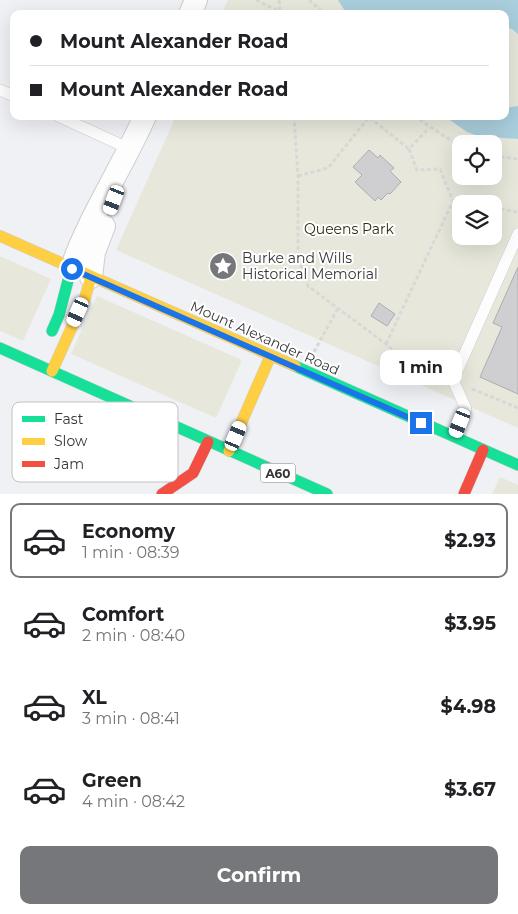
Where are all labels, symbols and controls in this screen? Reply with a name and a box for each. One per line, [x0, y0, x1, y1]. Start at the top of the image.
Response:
text: Mount Alexander Road [60, 30, 288, 53]
text: Mount Alexander Road [60, 78, 288, 101]
map controls [452, 135, 502, 245]
button: locate [452, 135, 502, 185]
car [101, 183, 126, 217]
button: layers [452, 195, 502, 245]
park label: Queens Park [304, 220, 395, 238]
place label: Burke and Wills Historical Memorial [242, 249, 378, 283]
place icon: Burke and Wills Historical Memorial [208, 251, 238, 281]
route start [61, 258, 83, 280]
car [65, 295, 90, 329]
street label: Mount Alexander Road [188, 297, 342, 379]
callout: 1 min [380, 350, 462, 386]
text: 1 min [399, 358, 443, 377]
legend [12, 402, 178, 482]
car [447, 406, 472, 440]
text: Fast [54, 410, 84, 428]
route end [410, 412, 432, 434]
car [223, 419, 248, 453]
text: Slow [54, 432, 88, 450]
text: Jam [53, 455, 84, 473]
road number: A60 [260, 463, 296, 482]
icon: car [22, 518, 67, 563]
text: Economy [82, 520, 175, 543]
text: $2.93 [444, 529, 496, 552]
text: 1 min · 08:39 [82, 543, 179, 562]
icon: car [22, 601, 67, 646]
text: Comfort [82, 603, 164, 626]
text: $3.95 [444, 612, 496, 635]
text: 2 min · 08:40 [82, 626, 185, 645]
icon: car [22, 684, 67, 729]
text: XL [82, 686, 107, 709]
text: $4.98 [441, 695, 496, 718]
text: 3 min · 08:41 [82, 709, 180, 728]
icon: car [22, 767, 67, 812]
text: Green [82, 769, 142, 792]
text: $3.67 [444, 778, 496, 801]
text: 4 min · 08:42 [82, 792, 185, 811]
button: Confirm [20, 846, 498, 904]

